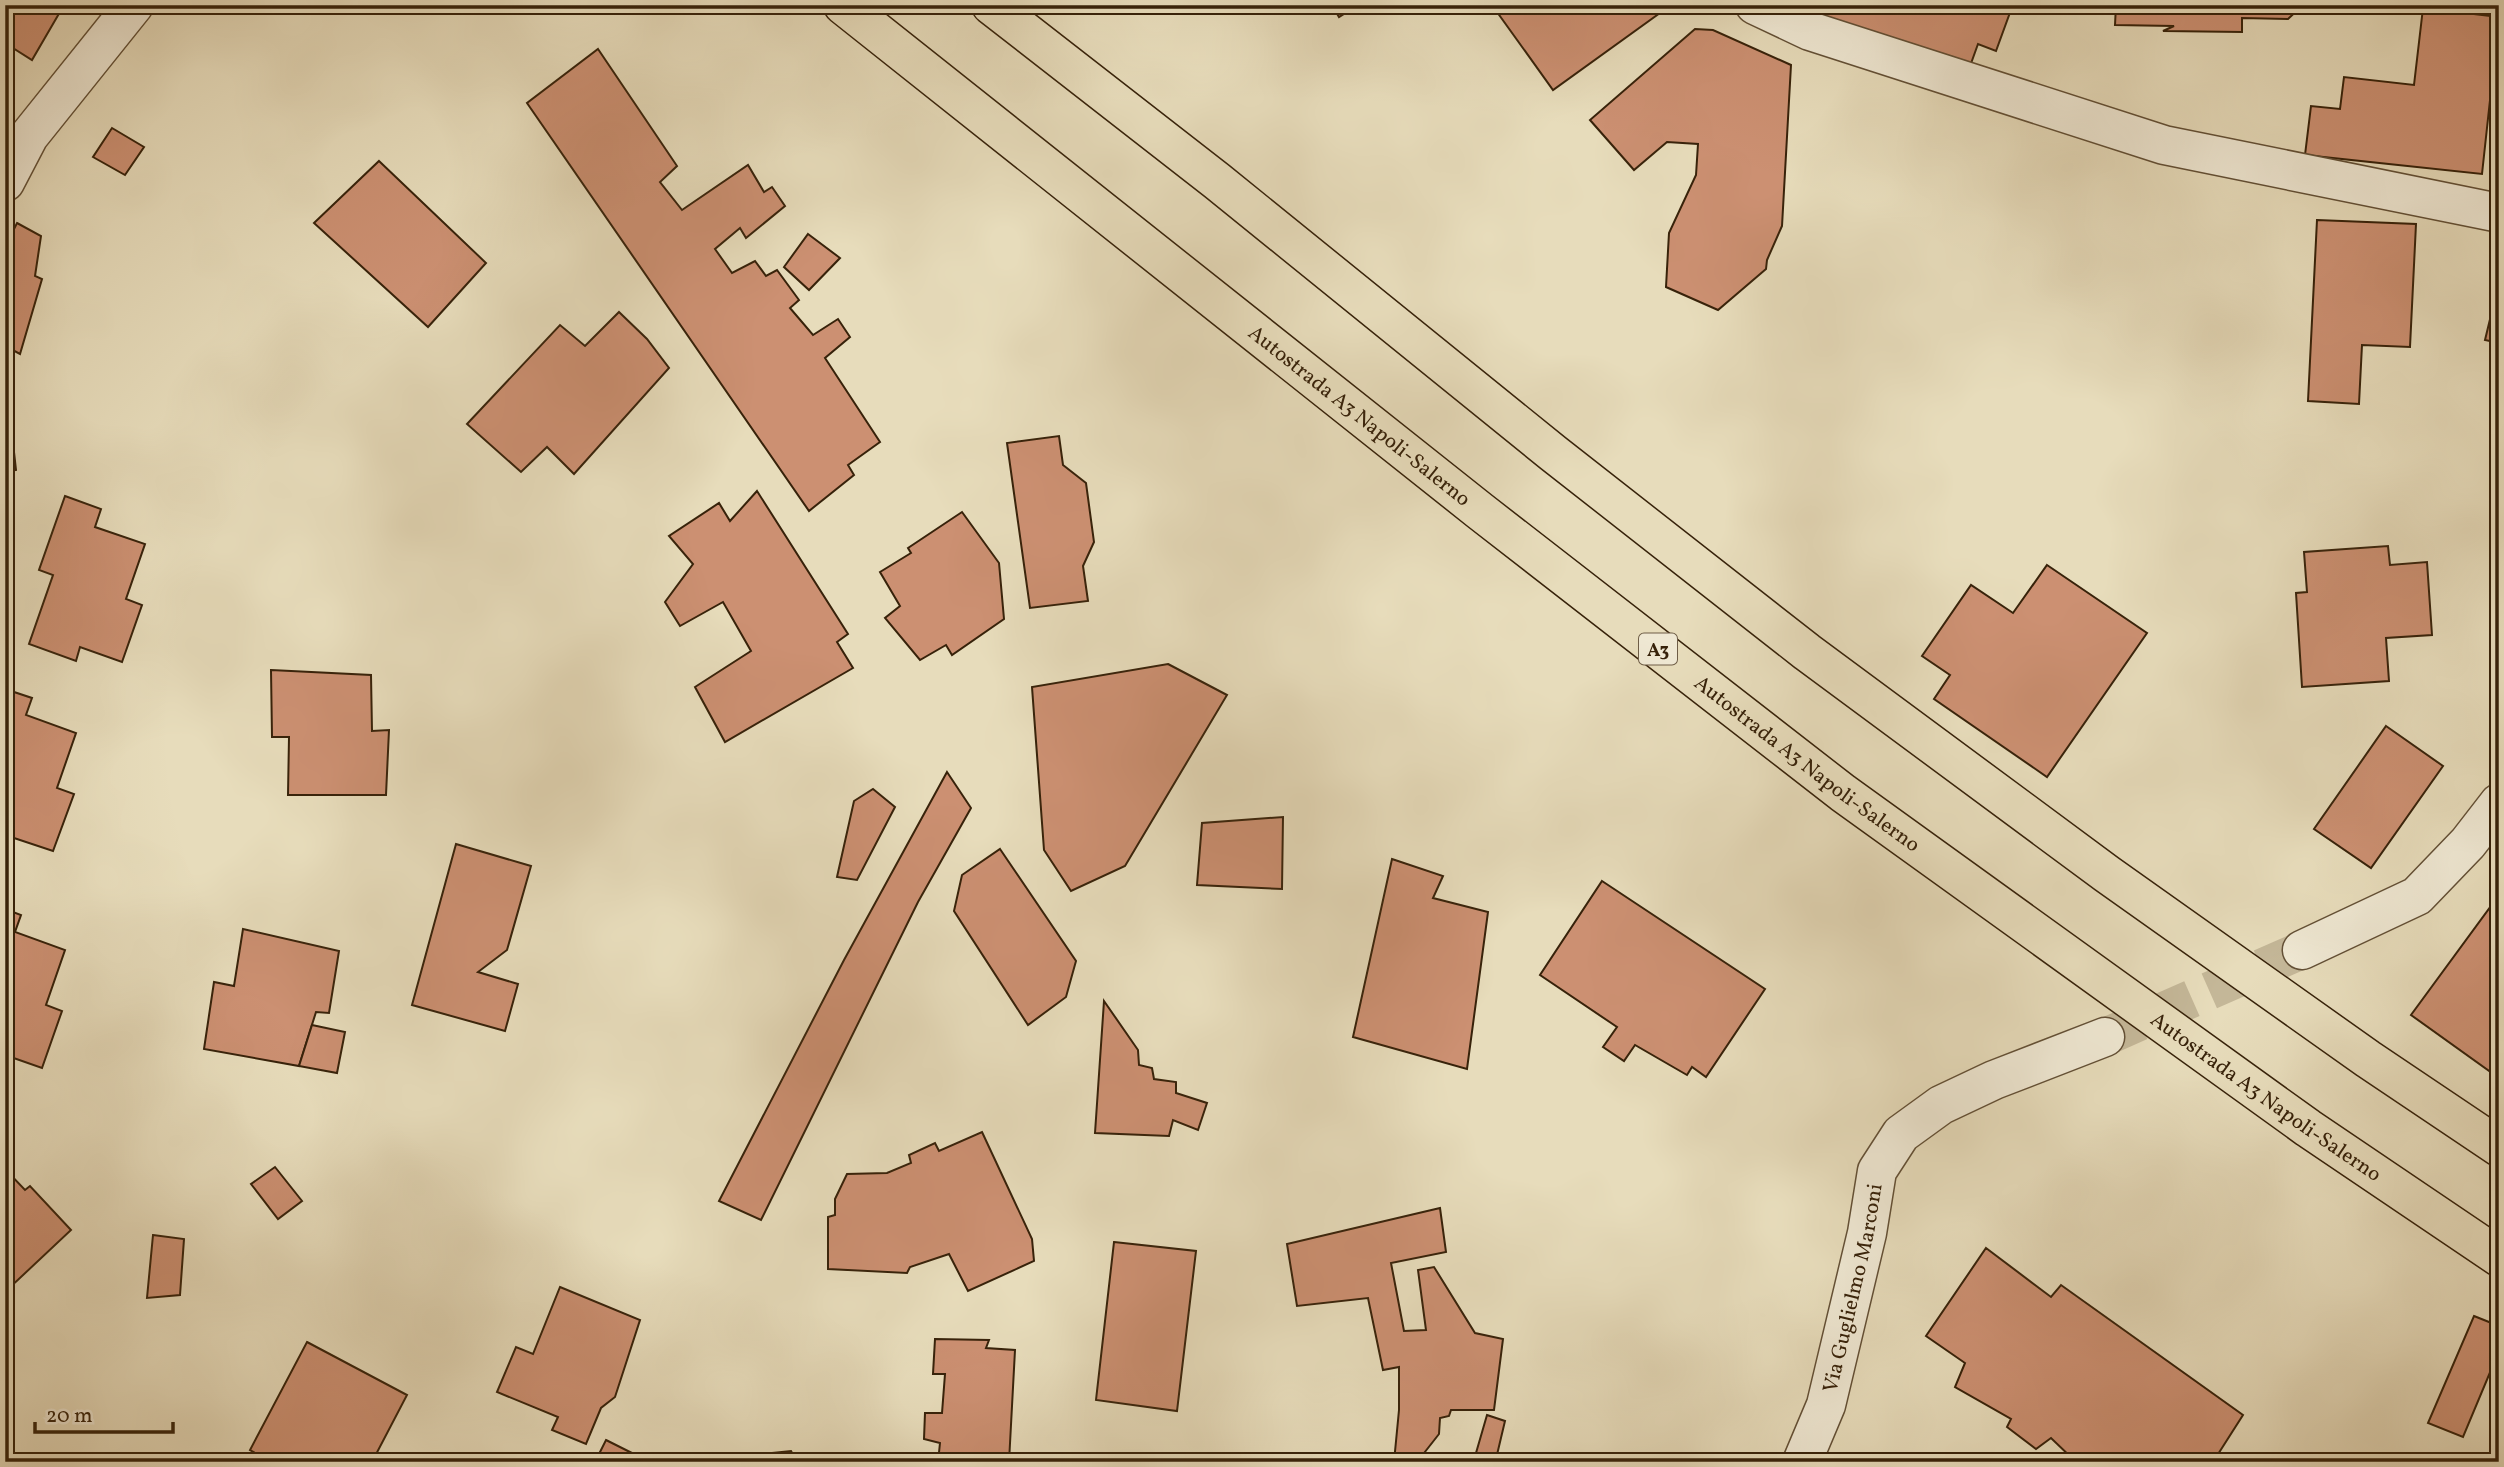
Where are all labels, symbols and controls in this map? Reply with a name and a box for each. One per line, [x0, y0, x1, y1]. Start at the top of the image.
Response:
street label: Autostrada A3 Napoli-Salerno [1241, 319, 1476, 514]
road number: A3 [1639, 634, 1677, 664]
street label: Autostrada A3 Napoli-Salerno [1687, 669, 1925, 860]
street label: Autostrada A3 Napoli-Salerno [2144, 1006, 2387, 1189]
street label: Via Guglielmo Marconi [1816, 1182, 1891, 1396]
scale bar [35, 1390, 173, 1434]
text: 20 m [46, 1402, 92, 1431]

